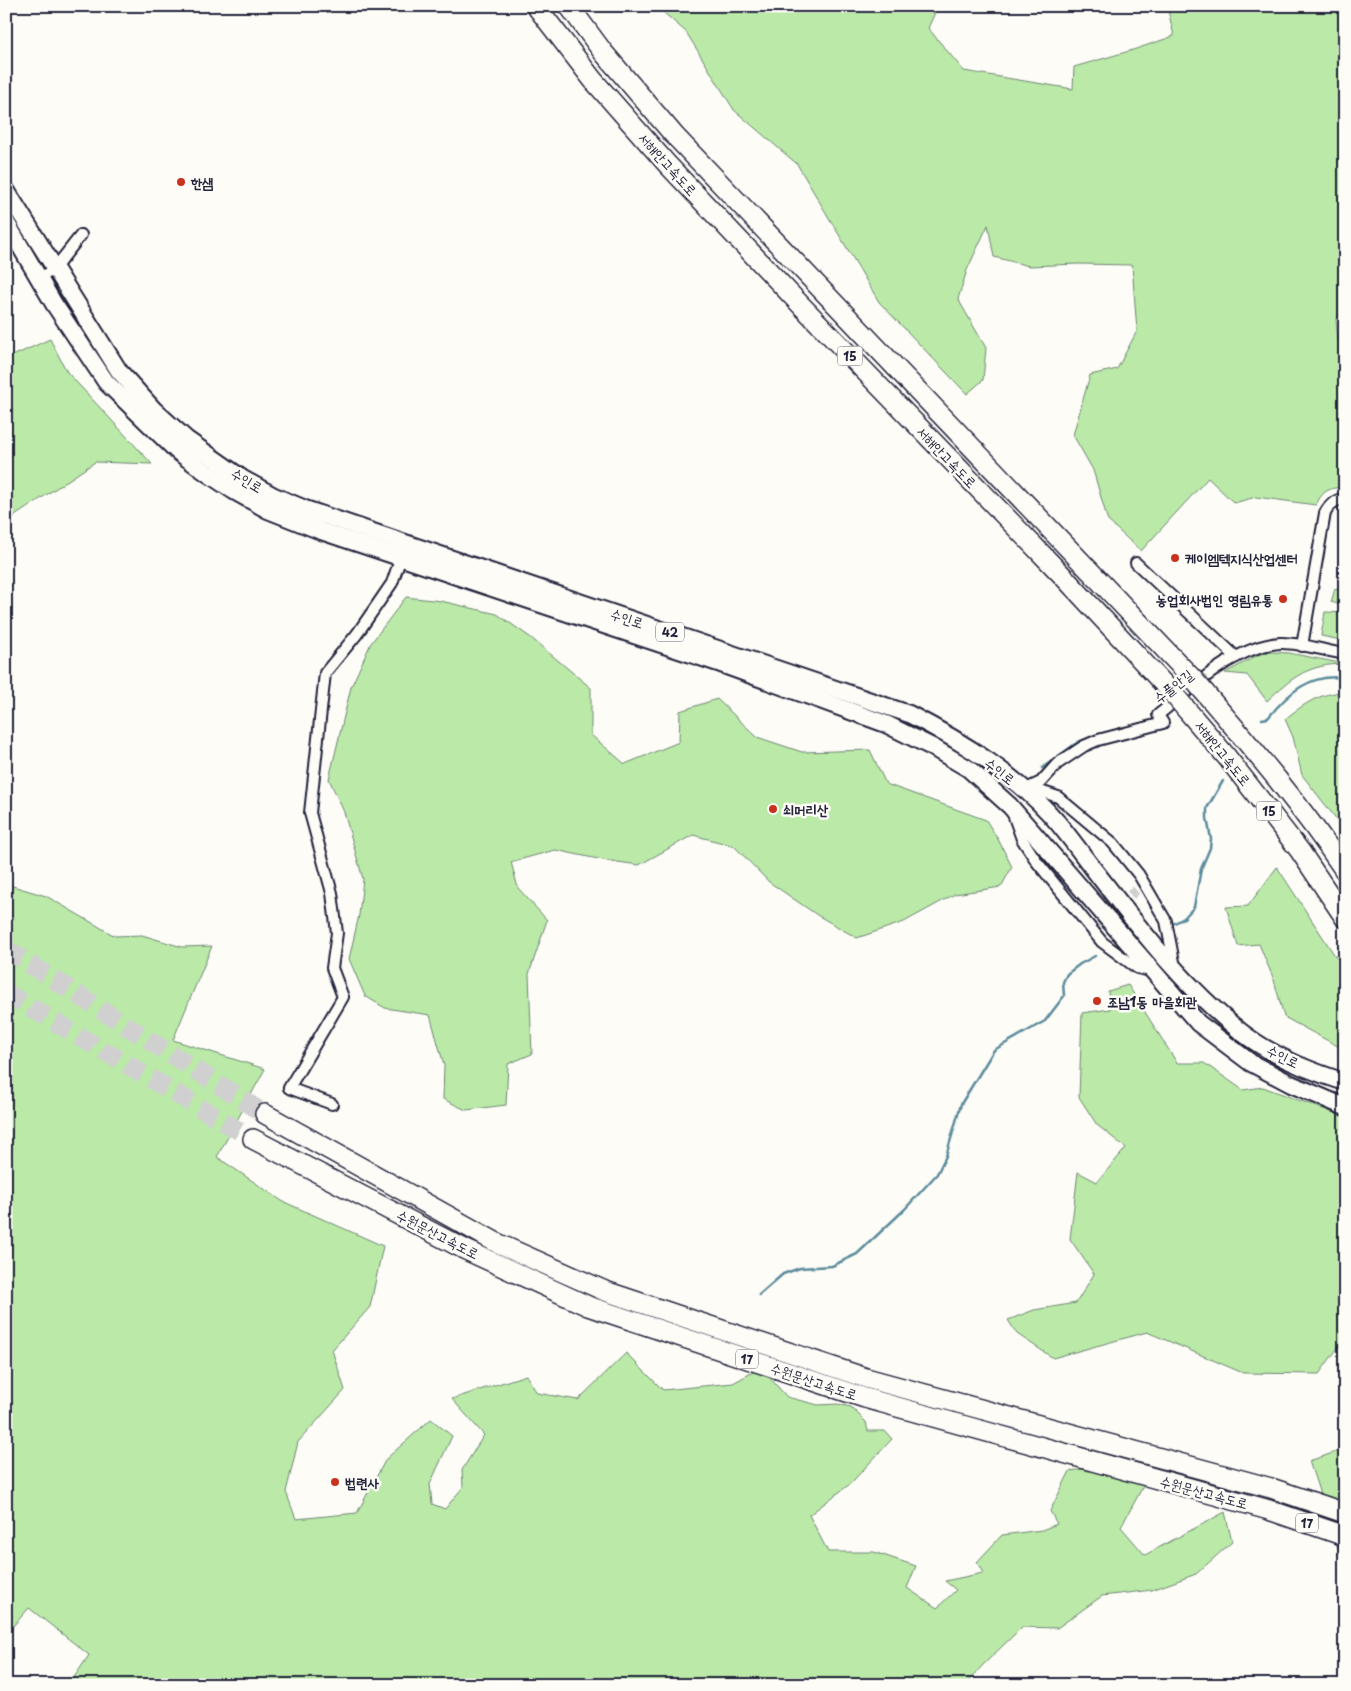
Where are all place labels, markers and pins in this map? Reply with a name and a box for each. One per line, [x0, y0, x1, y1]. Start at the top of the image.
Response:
place label: 한샘 [190, 172, 214, 193]
marker: 한샘 [175, 176, 187, 188]
place label: 케이엠텍지식산업센터 [1185, 548, 1298, 569]
marker: 케이엠텍지식산업센터 [1169, 552, 1181, 564]
place label: 농업회사법인 영림유통 [1156, 589, 1273, 610]
marker: 농업회사법인 영림유통 [1277, 593, 1289, 605]
place label: 쇠머리산 [783, 799, 829, 820]
marker: 쇠머리산 [767, 803, 779, 815]
place label: 조남1동 마을회관 [1107, 991, 1198, 1012]
marker: 조남1동 마을회관 [1091, 995, 1103, 1007]
place label: 법련사 [345, 1472, 380, 1493]
marker: 법련사 [329, 1476, 341, 1488]

